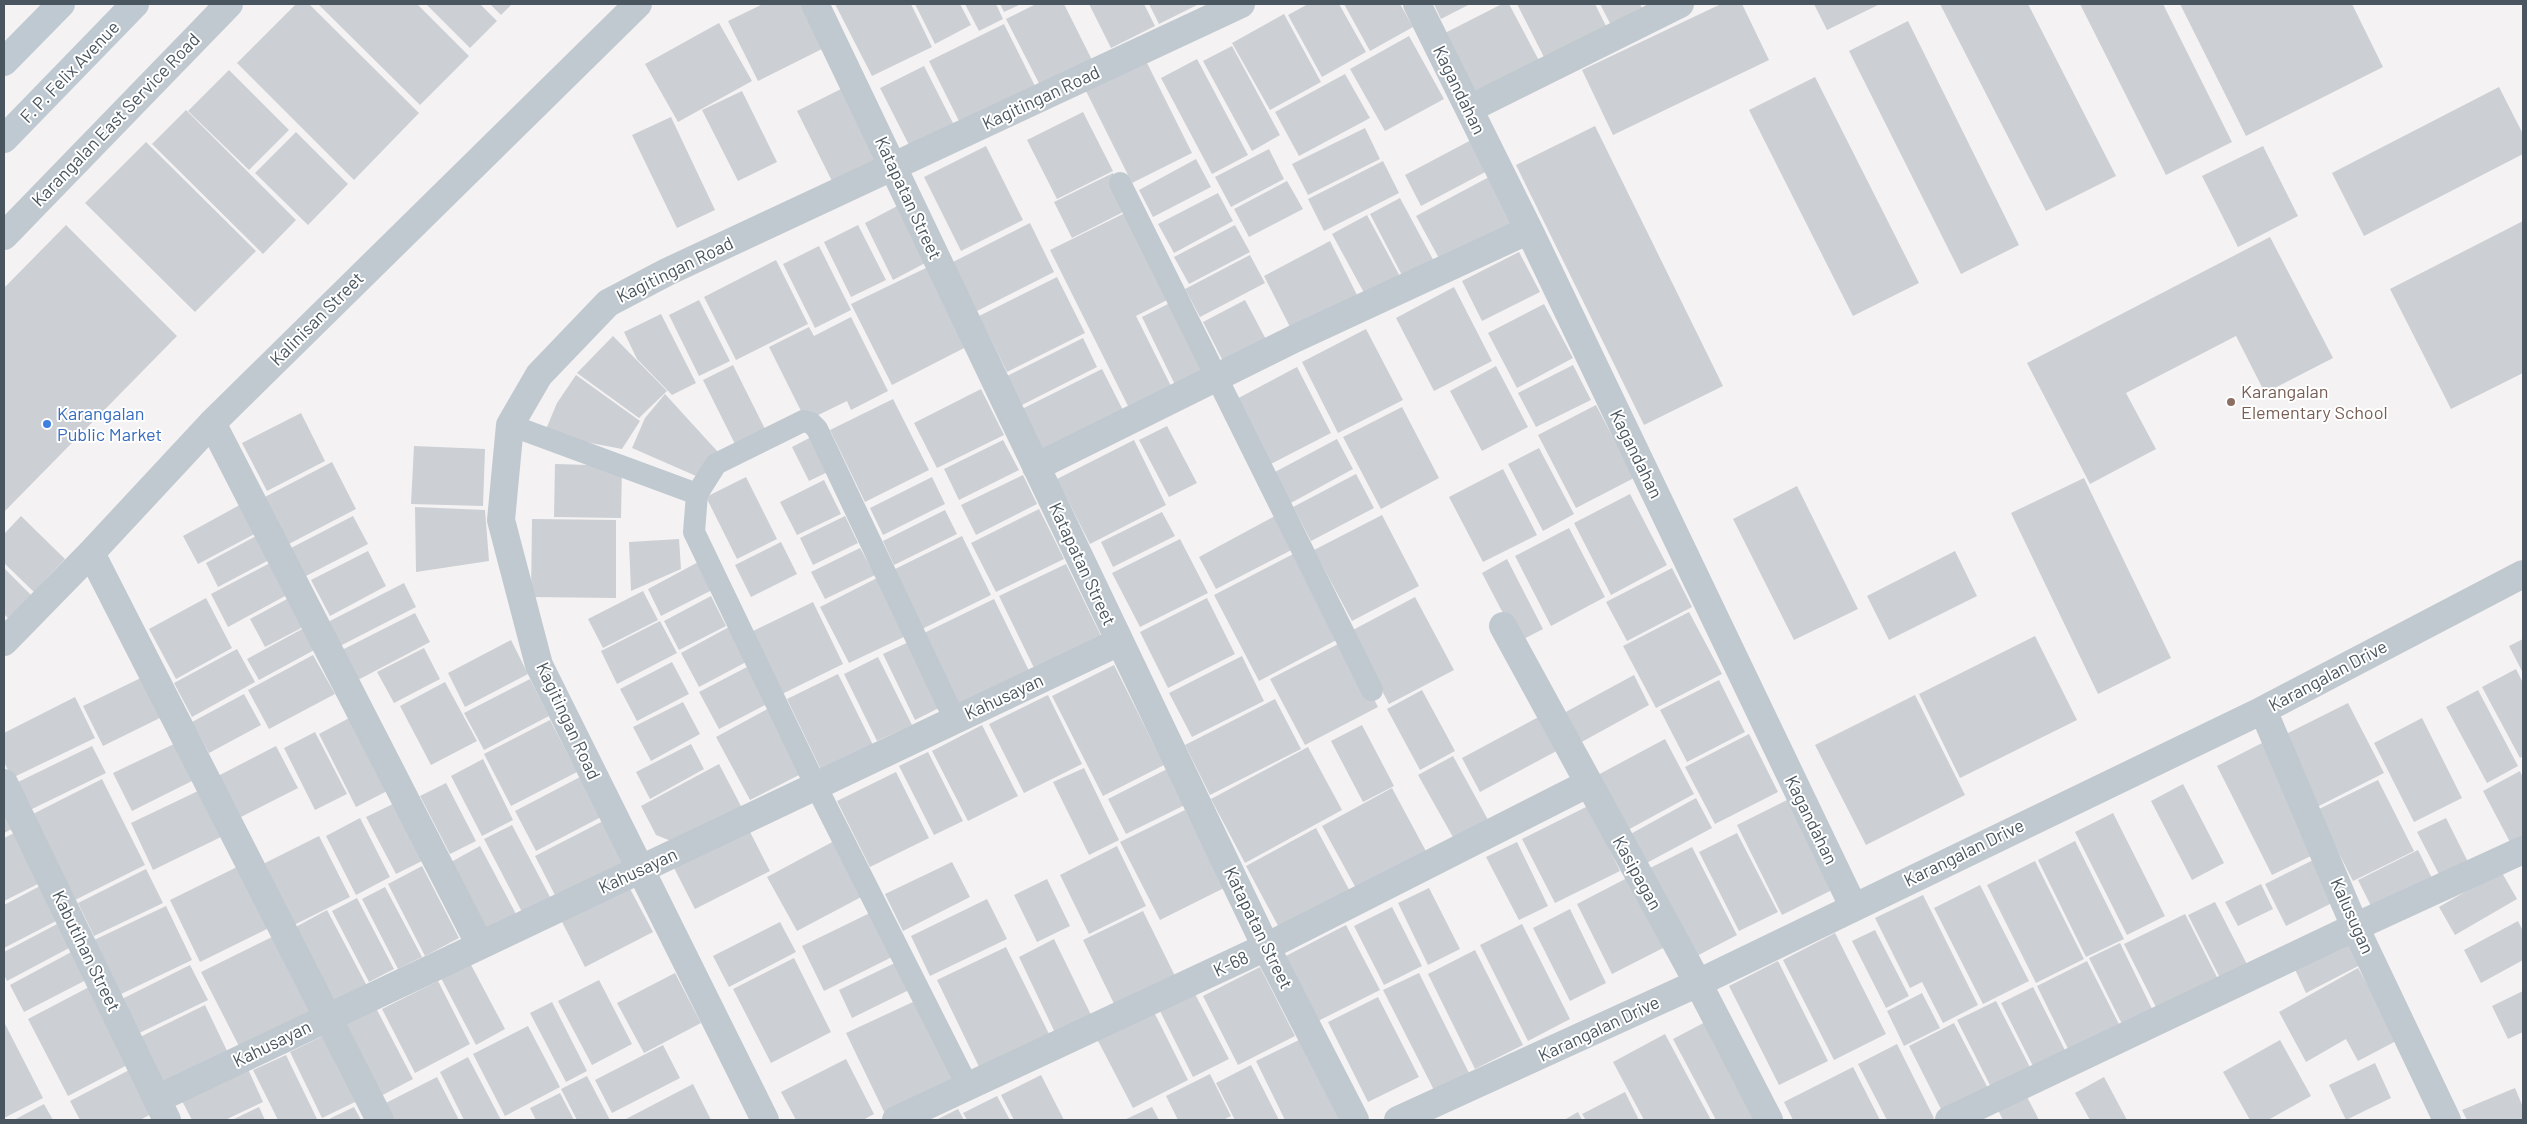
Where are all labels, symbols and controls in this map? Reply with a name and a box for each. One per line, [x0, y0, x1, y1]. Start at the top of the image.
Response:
street label: F. P. Felix Avenue [16, 16, 124, 128]
street label: Karangalan East Service Road [27, 29, 205, 211]
street label: Kagandahan [1428, 42, 1490, 138]
street label: Kagitingan Road [979, 61, 1103, 135]
street label: Katapatan Street [870, 133, 946, 263]
street label: Kagitingan Road [613, 232, 737, 308]
street label: Kalinisan Street [266, 268, 368, 370]
place label: Karangalan Elementary School [2241, 381, 2388, 424]
marker: Karangalan Elementary School [2225, 396, 2237, 408]
place label: Karangalan Public Market [57, 403, 162, 446]
street label: Kagandahan [1605, 406, 1667, 502]
marker: Karangalan Public Market [41, 418, 53, 430]
street label: Katapatan Street [1044, 499, 1120, 629]
street label: Karangalan Drive [2265, 636, 2391, 716]
street label: Kagitingan Road [531, 659, 605, 783]
street label: Kahusayan [961, 669, 1047, 725]
street label: Kagandahan [1780, 772, 1842, 868]
street label: Karangalan Drive [1900, 815, 2028, 891]
street label: Kasipagan [1608, 832, 1666, 914]
street label: Kahusayan [595, 843, 681, 899]
street label: Katapatan Street [1219, 863, 1297, 993]
street label: Kalusugan [2326, 875, 2378, 957]
street label: Kabutihan Street [47, 887, 125, 1015]
street label: K-68 [1210, 947, 1252, 981]
street label: Karangalan Drive [1535, 991, 1663, 1067]
street label: Kahusayan [229, 1016, 315, 1072]

